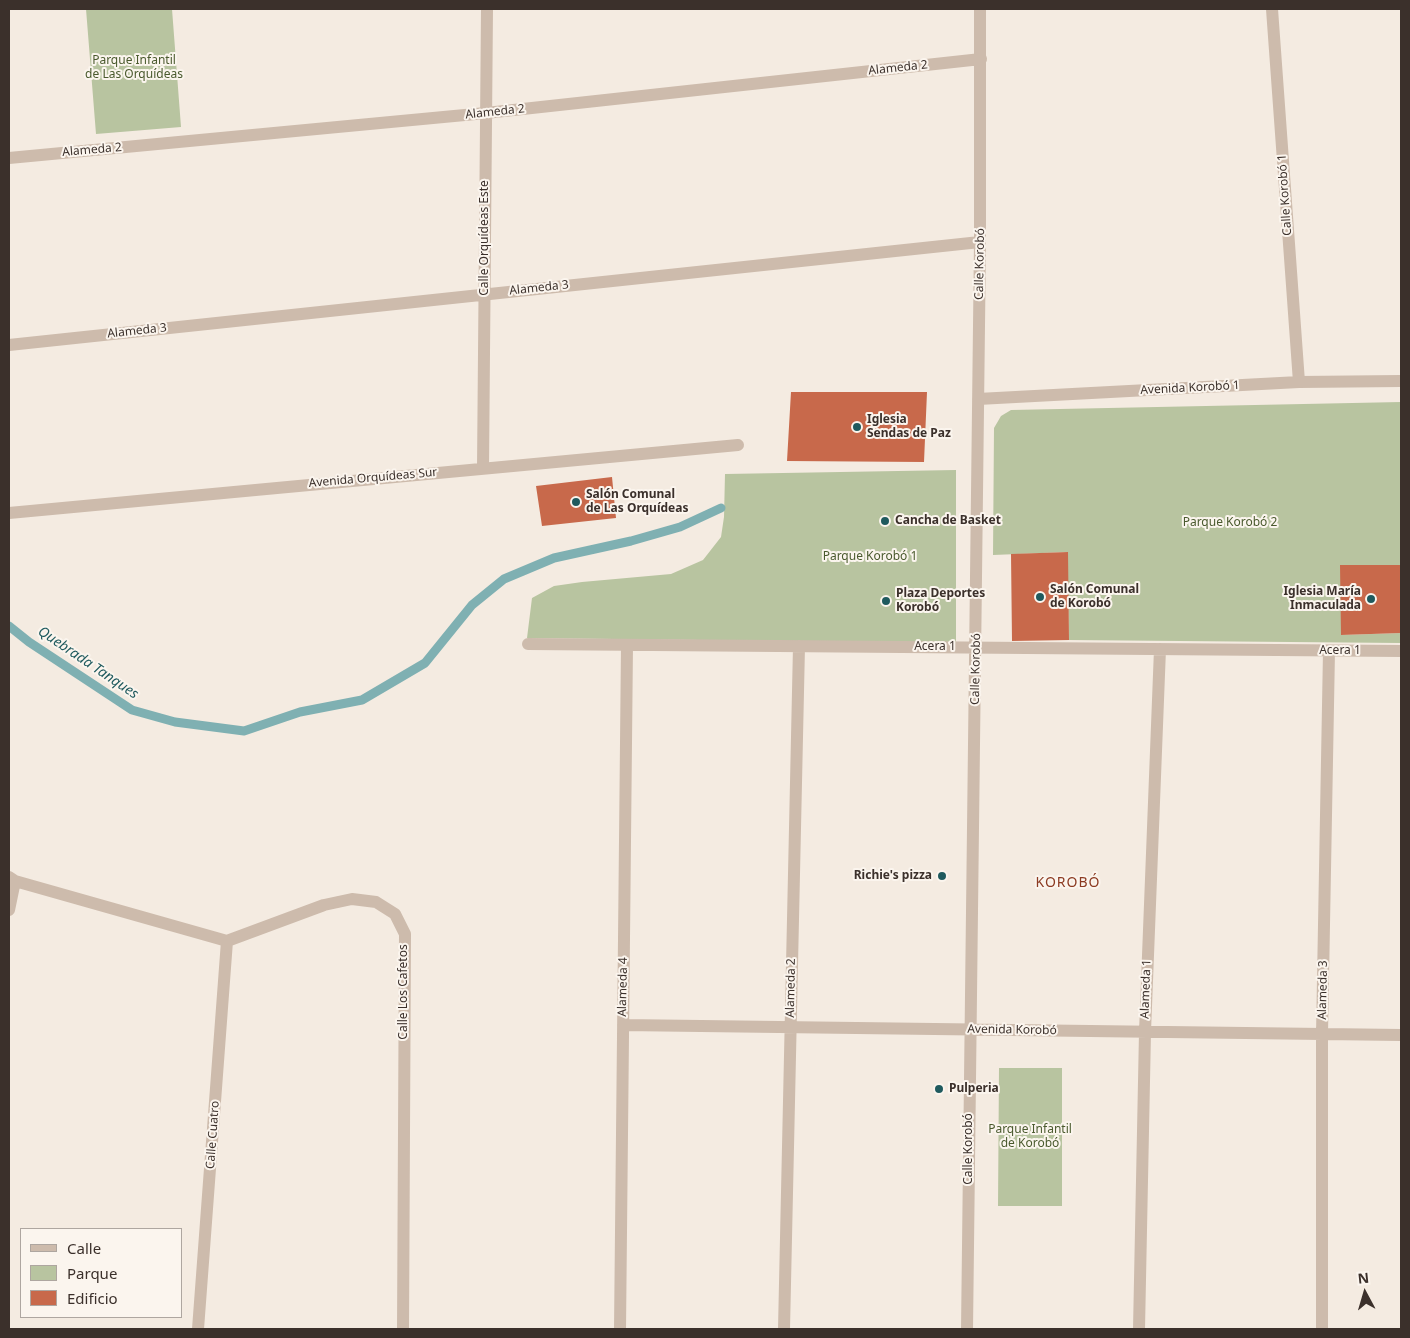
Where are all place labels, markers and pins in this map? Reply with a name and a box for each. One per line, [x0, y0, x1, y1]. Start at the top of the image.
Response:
place label: Iglesia Sendas de Paz [867, 413, 951, 441]
marker: Iglesia Sendas de Paz [851, 421, 863, 433]
place label: Salón Comunal de Las Orquídeas [586, 488, 688, 516]
marker: Salón Comunal de Las Orquídeas [570, 496, 582, 508]
place label: Cancha de Basket [895, 514, 1001, 528]
marker: Cancha de Basket [879, 515, 891, 527]
place label: Salón Comunal de Korobó [1050, 583, 1139, 611]
place label: Iglesia María Inmaculada [1283, 585, 1361, 613]
place label: Plaza Deportes Korobó [896, 587, 985, 615]
marker: Salón Comunal de Korobó [1034, 591, 1046, 603]
marker: Iglesia María Inmaculada [1365, 593, 1377, 605]
marker: Plaza Deportes Korobó [880, 595, 892, 607]
place label: Richie's pizza [854, 869, 932, 883]
marker: Richie's pizza [936, 870, 948, 882]
place label: Pulperia [949, 1082, 999, 1096]
marker: Pulperia [933, 1083, 945, 1095]

